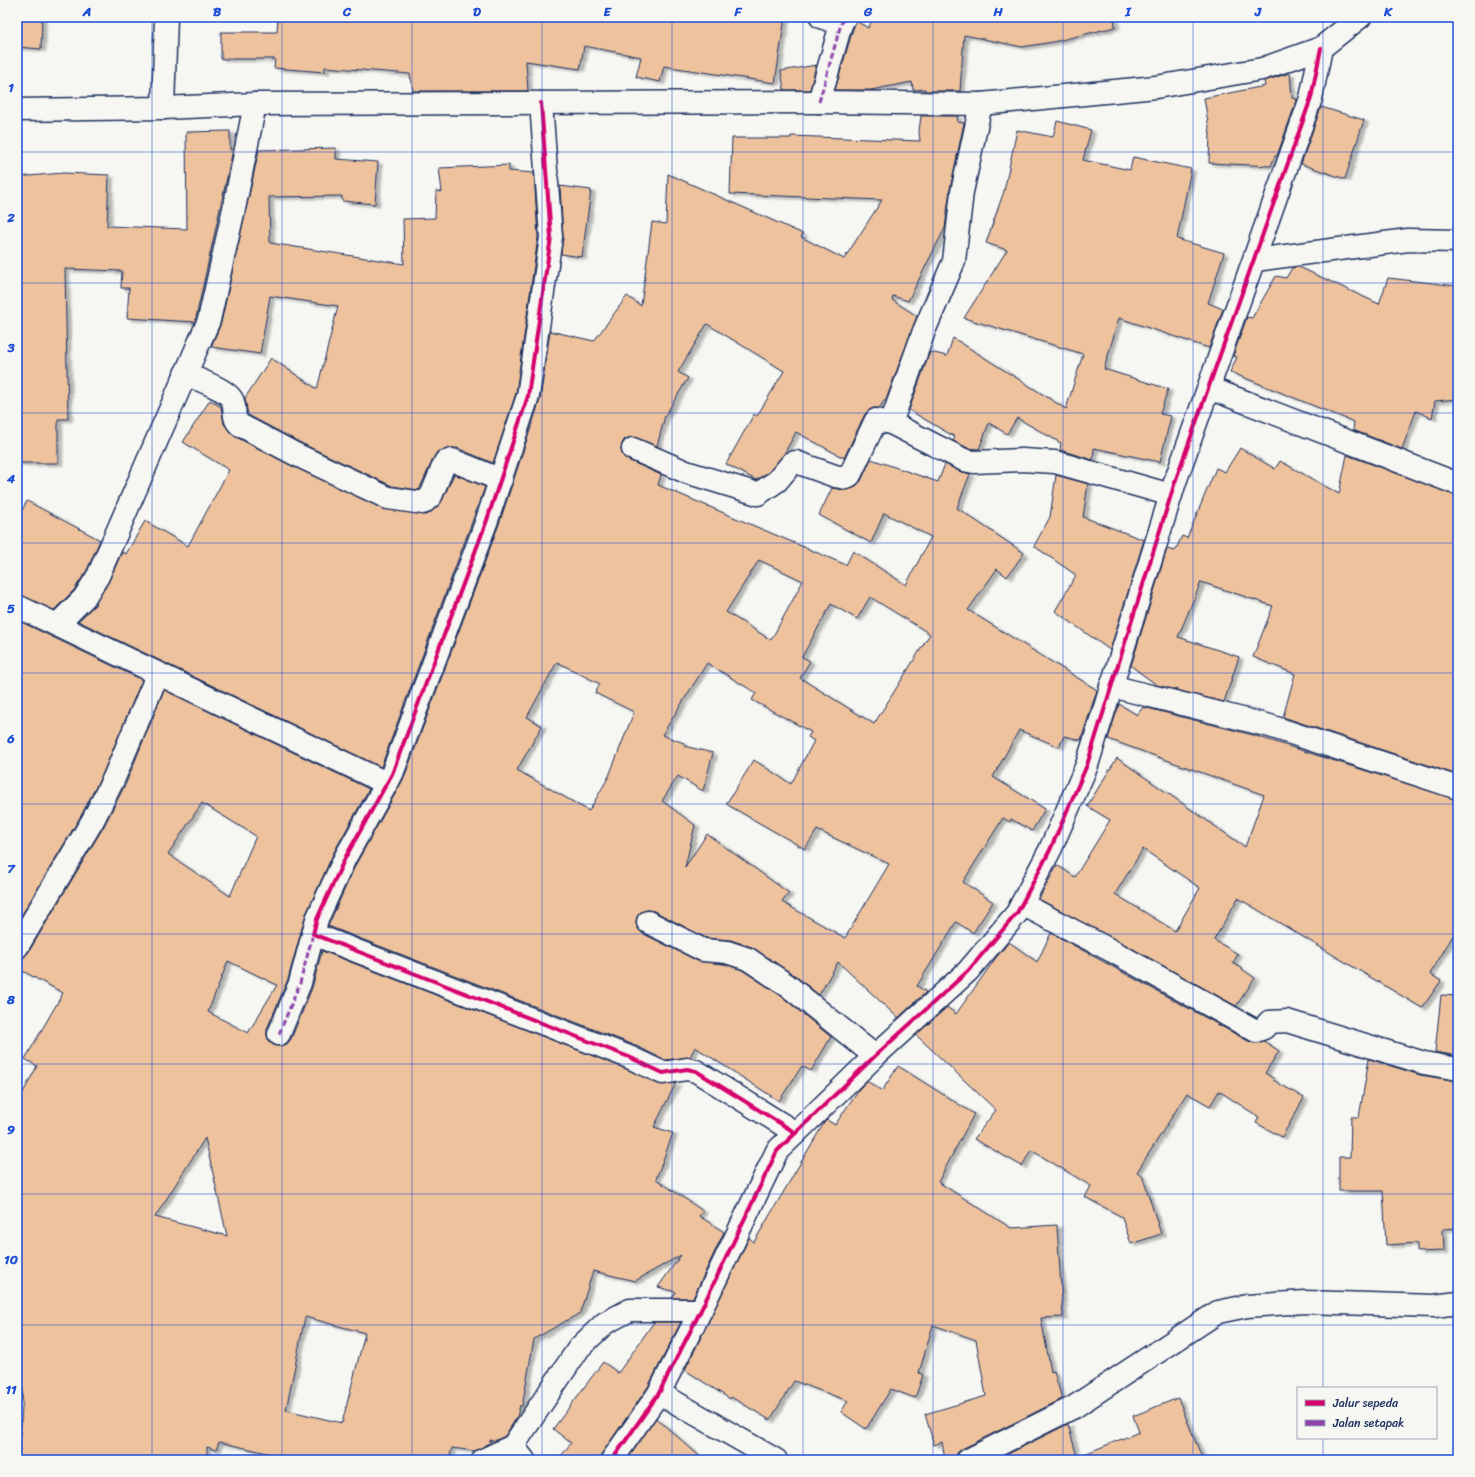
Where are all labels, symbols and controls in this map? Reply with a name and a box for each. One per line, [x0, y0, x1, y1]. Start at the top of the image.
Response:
text: A [82, 0, 91, 23]
text: B [213, 0, 222, 23]
text: C [342, 0, 352, 23]
text: D [473, 0, 481, 23]
text: E [603, 0, 612, 23]
text: F [733, 0, 742, 23]
text: G [863, 0, 873, 23]
text: H [992, 0, 1003, 23]
text: I [1124, 0, 1132, 23]
text: J [1254, 0, 1262, 23]
text: K [1383, 0, 1393, 23]
text: 1 [8, 76, 14, 99]
text: 2 [6, 206, 15, 229]
text: 3 [6, 336, 15, 359]
text: 4 [6, 467, 16, 490]
text: 5 [7, 597, 15, 620]
text: 6 [6, 727, 15, 750]
text: 7 [7, 857, 16, 880]
text: 8 [6, 988, 15, 1011]
text: 9 [7, 1118, 15, 1141]
text: 10 [4, 1248, 18, 1271]
text: 11 [5, 1378, 17, 1401]
legend [1297, 1387, 1437, 1439]
text: Jalur sepeda [1332, 1392, 1399, 1414]
text: Jalan setapak [1332, 1412, 1404, 1434]

